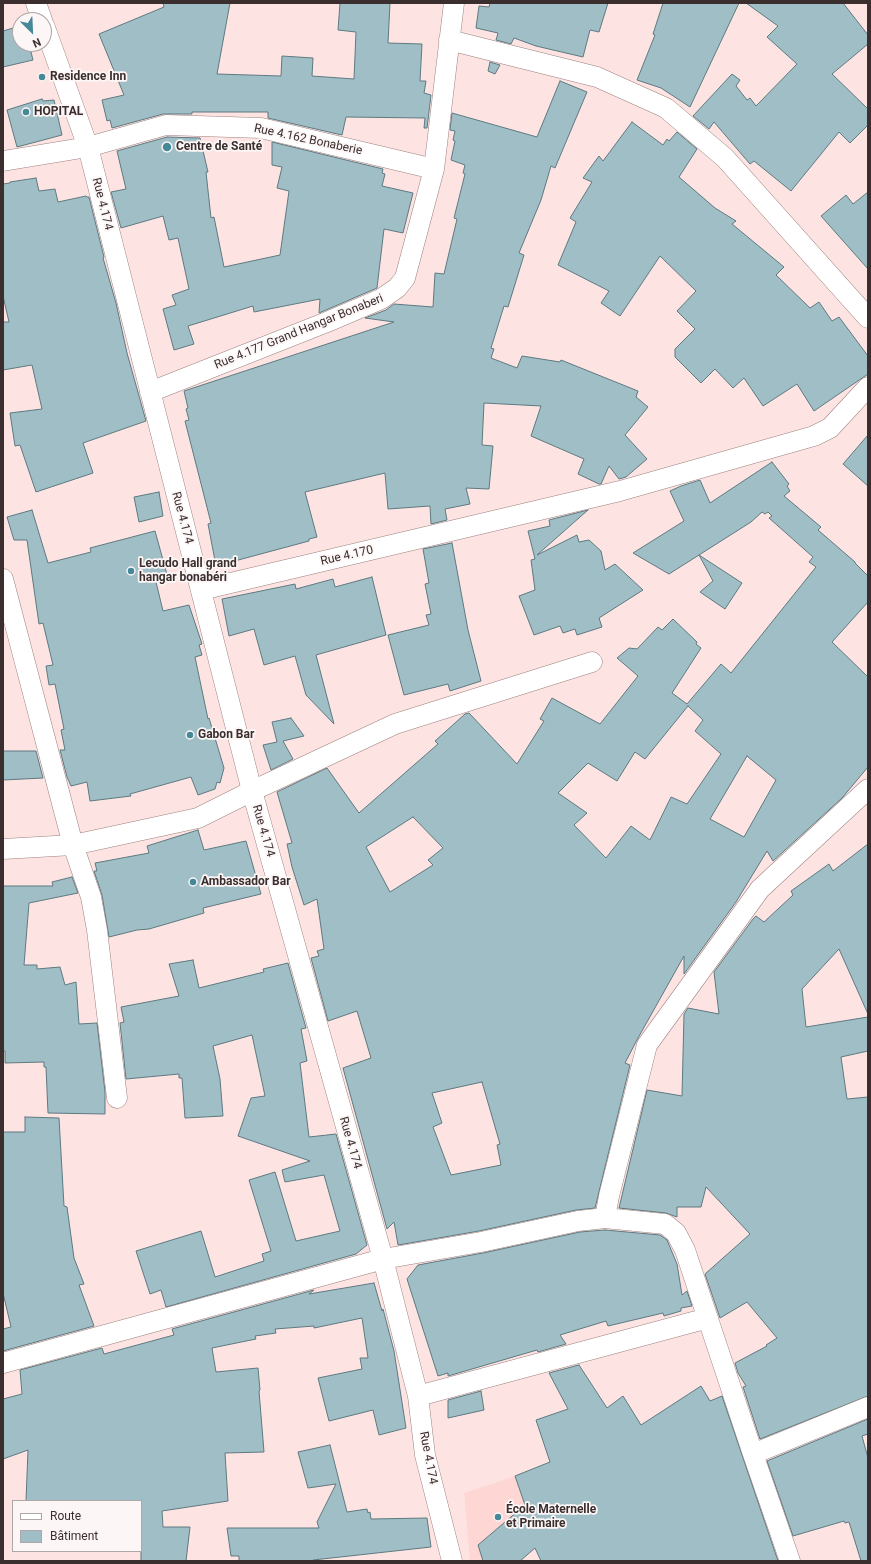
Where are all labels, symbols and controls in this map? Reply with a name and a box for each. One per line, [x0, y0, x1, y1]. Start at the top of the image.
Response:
north arrow [12, 12, 52, 52]
text: N [30, 35, 43, 50]
place label: Residence Inn [50, 70, 126, 84]
marker: Residence Inn [37, 72, 47, 82]
place label: HOPITAL [34, 105, 83, 119]
marker: HOPITAL [21, 107, 31, 117]
street label: Rue 4.162 Bonaberie [253, 121, 363, 159]
place label: Centre de Santé [176, 140, 262, 154]
marker: Centre de Santé [161, 141, 173, 153]
street label: Rue 4.174 [89, 176, 115, 232]
street label: Rue 4.177 Grand Hangar Bonaberi [212, 291, 386, 373]
street label: Rue 4.174 [168, 490, 196, 546]
street label: Rue 4.170 [319, 543, 375, 569]
place label: Lecudo Hall grand hangar bonabéri [139, 557, 237, 585]
marker: Lecudo Hall grand hangar bonabéri [126, 566, 136, 576]
place label: Gabon Bar [198, 728, 254, 742]
marker: Gabon Bar [185, 730, 195, 740]
street label: Rue 4.174 [249, 803, 277, 859]
place label: Ambassador Bar [201, 875, 291, 889]
marker: Ambassador Bar [188, 877, 198, 887]
street label: Rue 4.174 [336, 1115, 364, 1171]
street label: Rue 4.174 [416, 1430, 440, 1486]
legend [12, 1500, 142, 1552]
place label: École Maternelle et Primaire [506, 1503, 596, 1531]
text: Route [50, 1509, 81, 1523]
marker: École Maternelle et Primaire [493, 1512, 503, 1522]
text: Bâtiment [50, 1529, 98, 1543]

